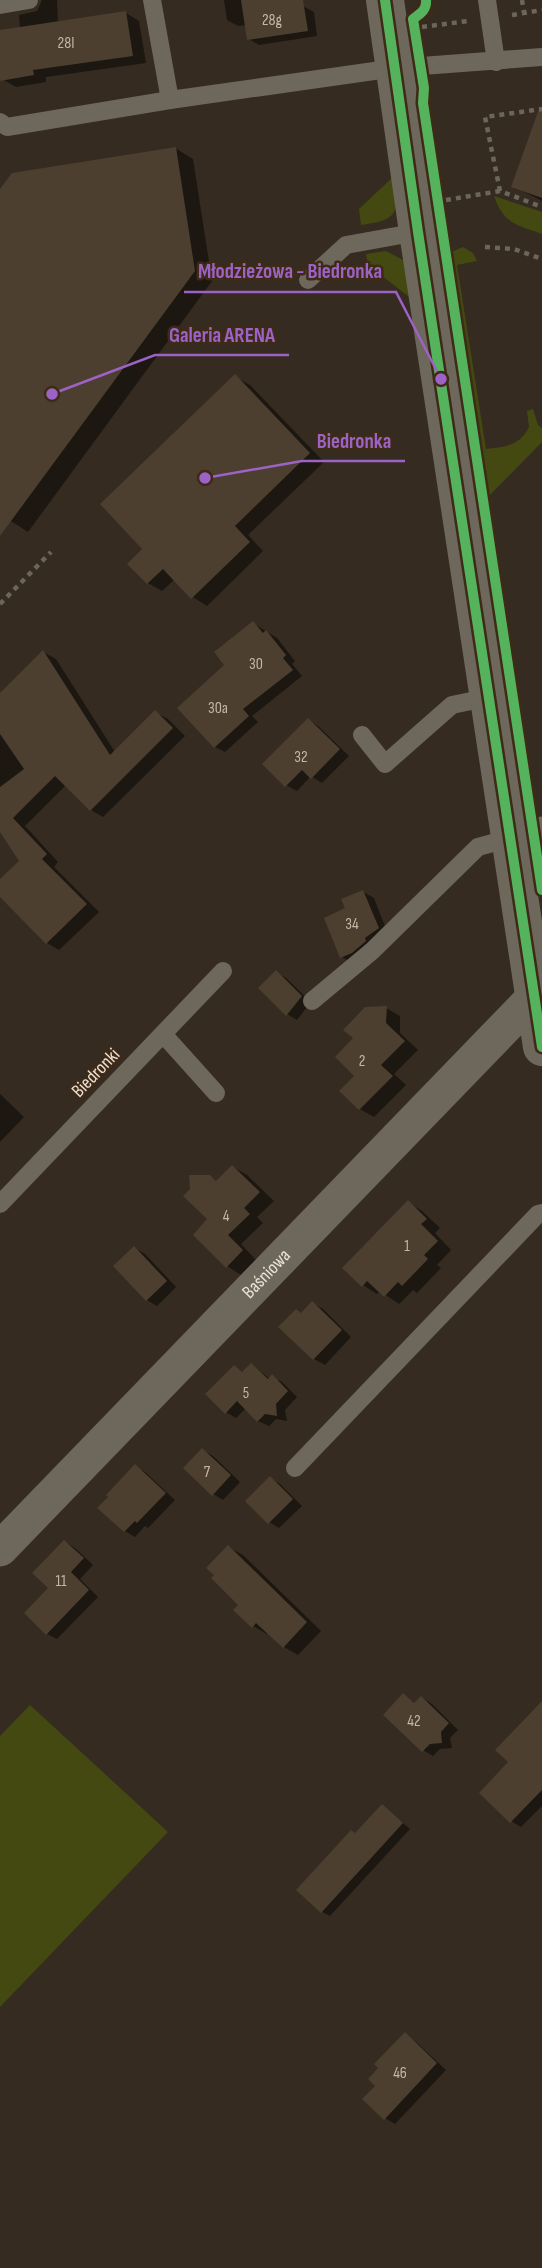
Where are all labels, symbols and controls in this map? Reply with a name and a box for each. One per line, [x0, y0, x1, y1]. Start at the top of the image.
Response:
house number: 28g [262, 11, 282, 30]
house number: 28I [58, 34, 74, 53]
callout: Młodzieżowa - Biedronka [184, 250, 396, 292]
text: Młodzieżowa - Biedronka [198, 259, 382, 284]
callout: Galeria ARENA [155, 313, 289, 355]
text: Galeria ARENA [169, 323, 276, 348]
callout: Biedronka [302, 419, 405, 461]
text: Biedronka [317, 429, 391, 454]
house number: 30 [249, 655, 263, 674]
house number: 30a [208, 699, 228, 718]
house number: 32 [294, 748, 308, 767]
house number: 34 [345, 915, 359, 934]
street label: Biedronki [67, 1044, 125, 1102]
house number: 2 [359, 1052, 365, 1071]
house number: 4 [223, 1207, 230, 1226]
house number: 1 [404, 1237, 410, 1256]
street label: Baśniowa [237, 1244, 295, 1303]
house number: 5 [243, 1384, 249, 1403]
house number: 7 [204, 1463, 211, 1482]
house number: 11 [55, 1572, 67, 1591]
house number: 42 [407, 1712, 421, 1731]
house number: 46 [393, 2064, 407, 2083]

